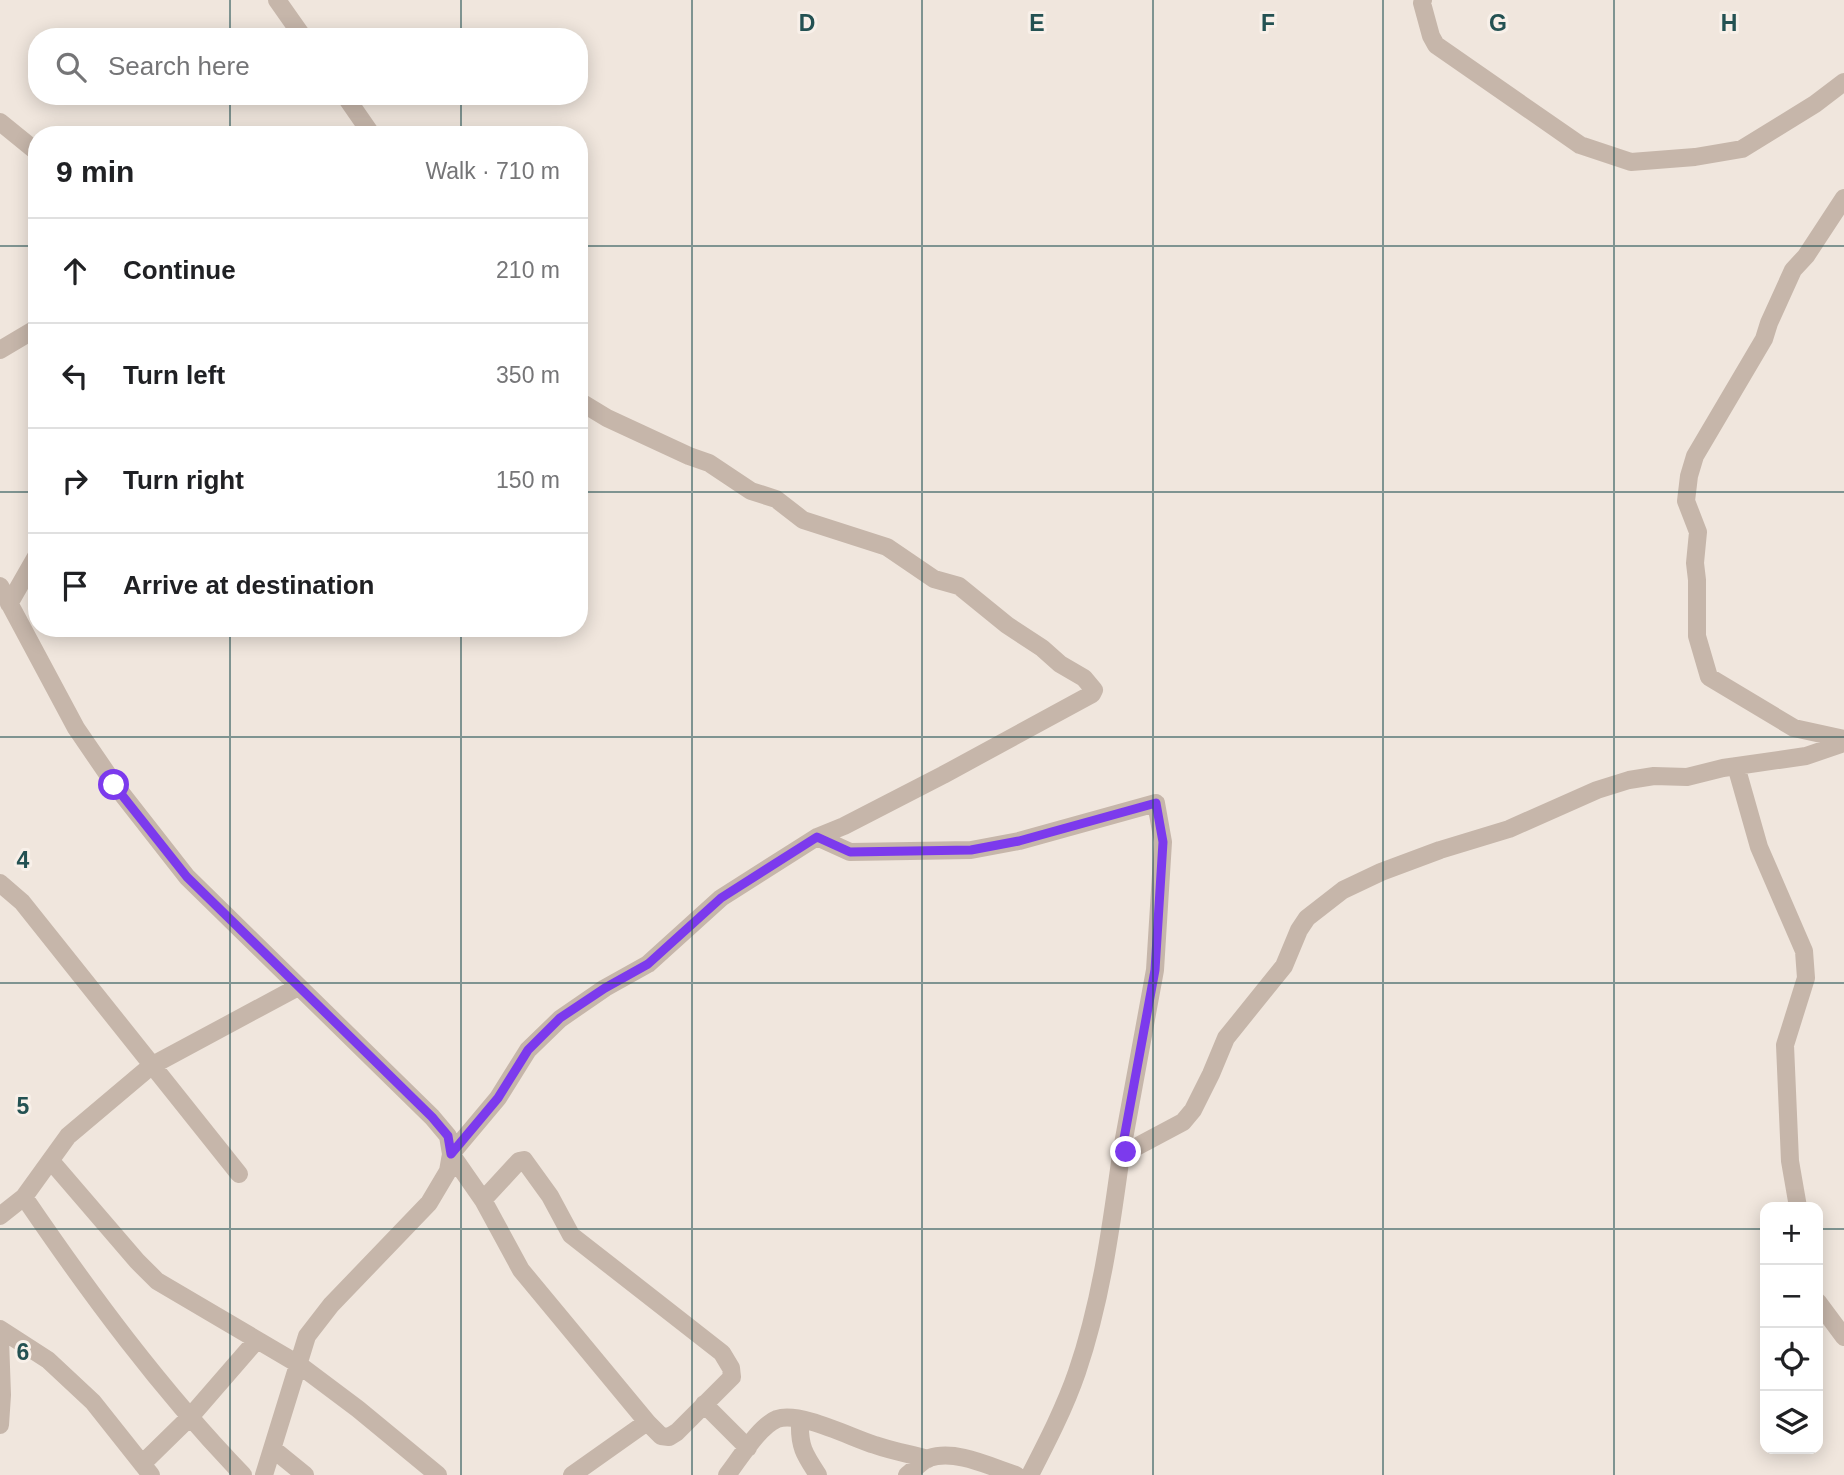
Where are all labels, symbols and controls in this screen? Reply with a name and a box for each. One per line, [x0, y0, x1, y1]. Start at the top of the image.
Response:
text: D [799, 10, 815, 36]
text: E [1029, 10, 1045, 36]
text: F [1261, 10, 1275, 36]
text: G [1489, 10, 1507, 36]
text: H [1721, 10, 1737, 36]
search box [28, 28, 588, 105]
icon: search [52, 48, 90, 86]
text: Search here [108, 51, 250, 81]
text: 9 min [56, 155, 134, 188]
text: Walk · 710 m [425, 158, 560, 184]
icon: ahead [56, 252, 94, 290]
text: Continue [123, 255, 236, 285]
text: 210 m [496, 257, 560, 283]
icon: left [56, 357, 94, 395]
text: Turn left [123, 360, 225, 390]
text: 350 m [496, 362, 560, 388]
icon: right [56, 462, 94, 500]
text: Turn right [123, 465, 244, 495]
text: 150 m [496, 467, 560, 493]
icon: arrive [56, 567, 94, 605]
text: Arrive at destination [123, 570, 374, 600]
route start [98, 769, 129, 800]
text: 4 [17, 847, 30, 873]
text: 5 [17, 1093, 30, 1119]
route end [1110, 1136, 1141, 1167]
map controls [1760, 1202, 1823, 1454]
button: + [1760, 1202, 1823, 1265]
button: − [1760, 1265, 1823, 1328]
button: locate [1760, 1328, 1823, 1391]
text: 6 [17, 1339, 29, 1365]
button: layers [1760, 1391, 1823, 1454]

